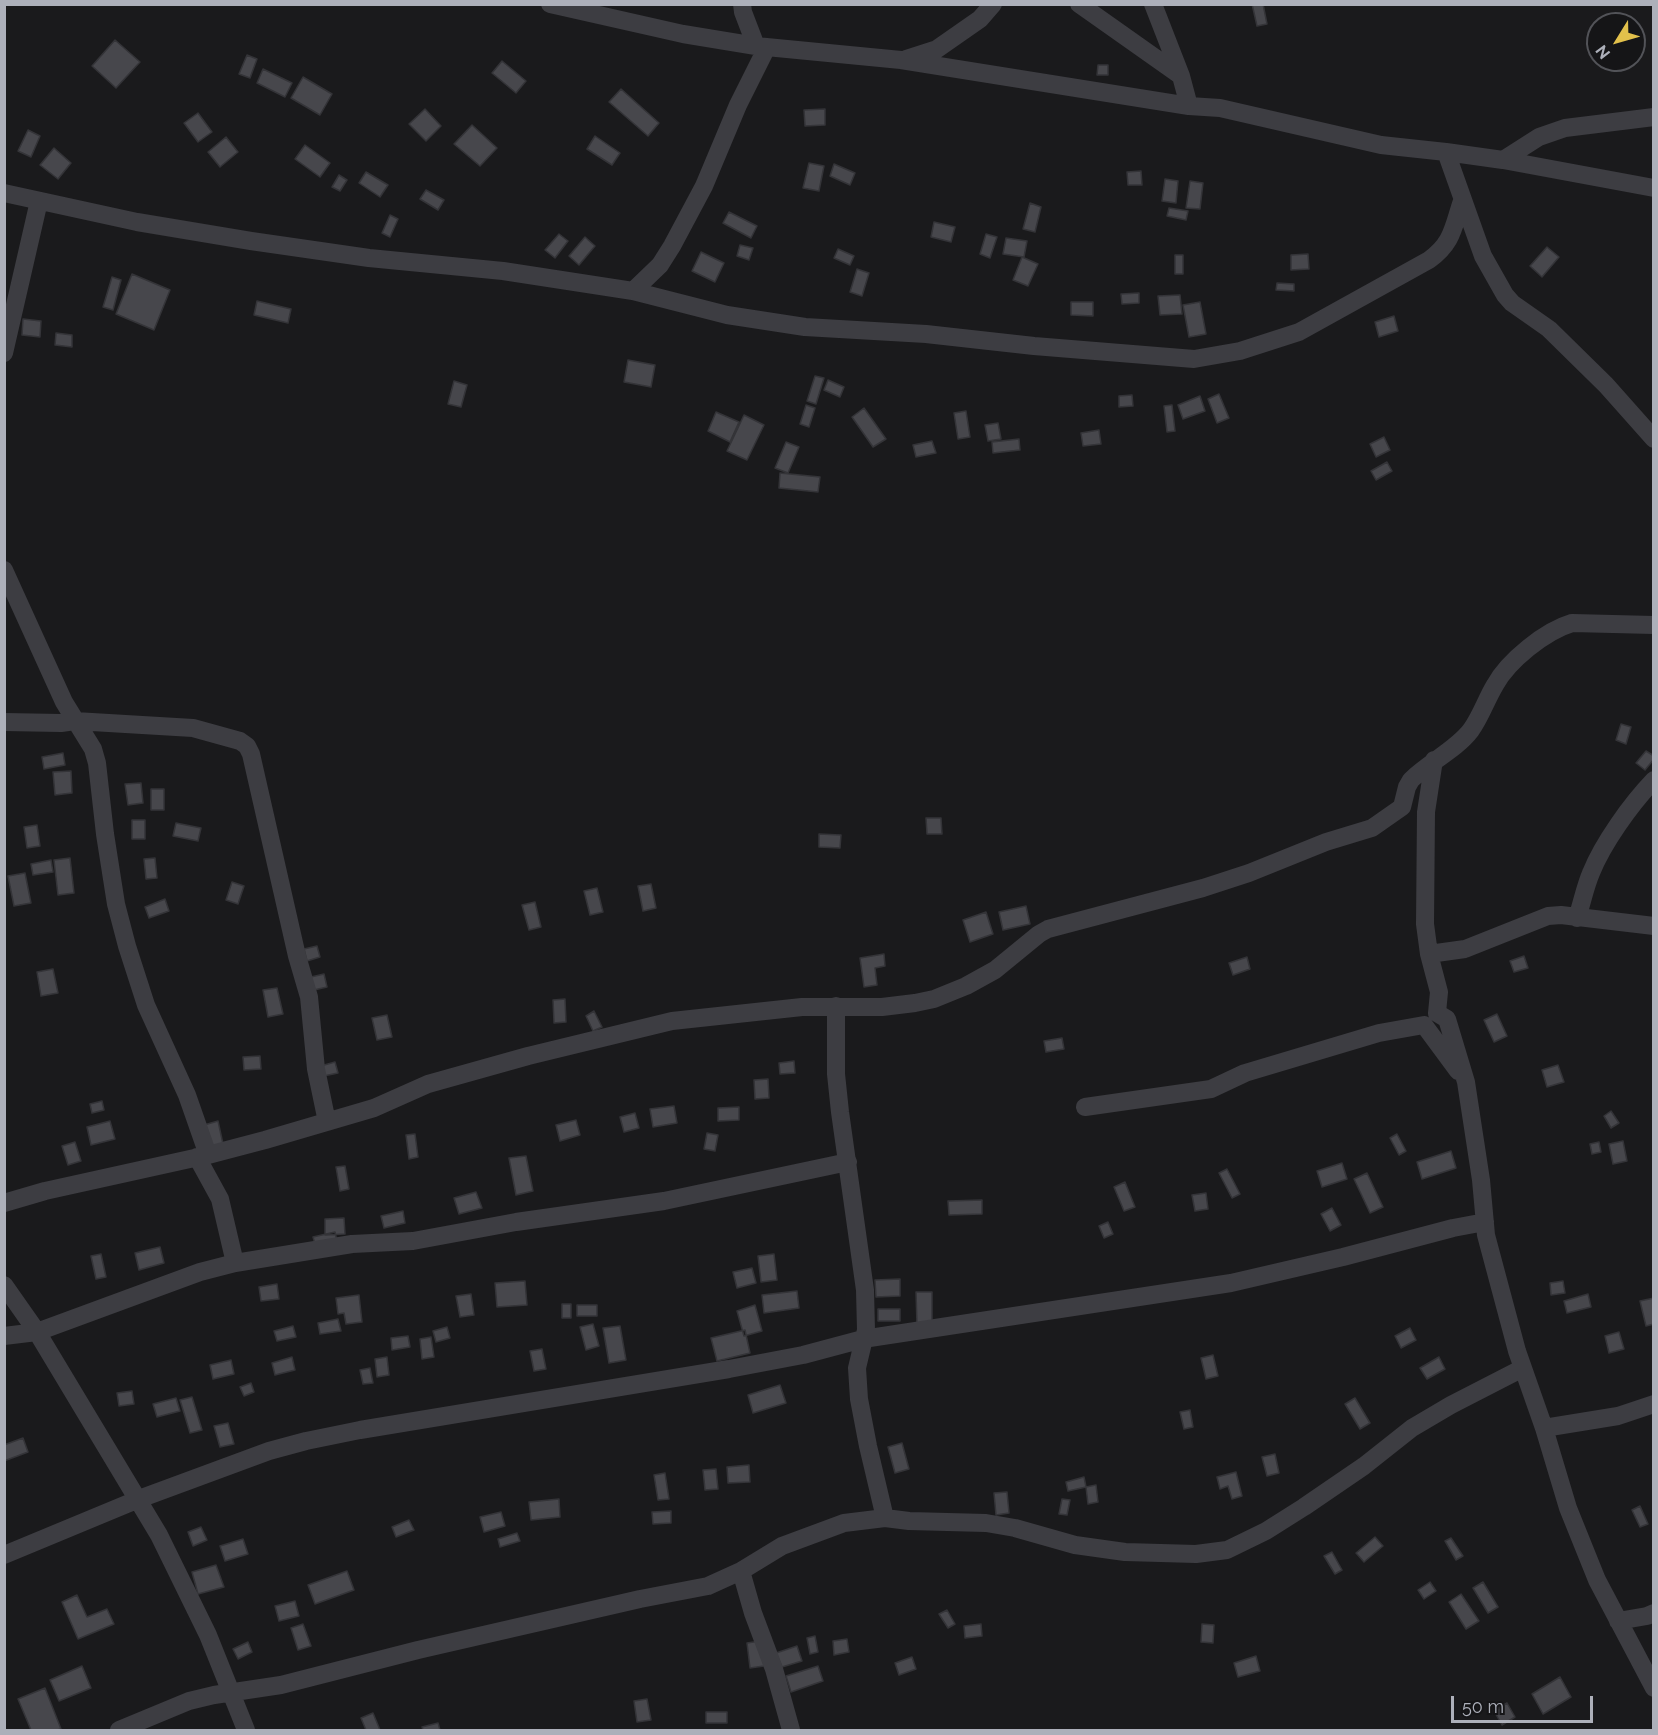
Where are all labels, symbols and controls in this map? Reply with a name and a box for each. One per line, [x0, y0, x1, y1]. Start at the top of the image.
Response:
north arrow [1586, 12, 1646, 72]
text: N [1592, 41, 1614, 63]
scale bar [1454, 1684, 1596, 1722]
text: 50 m [1462, 1696, 1504, 1717]

